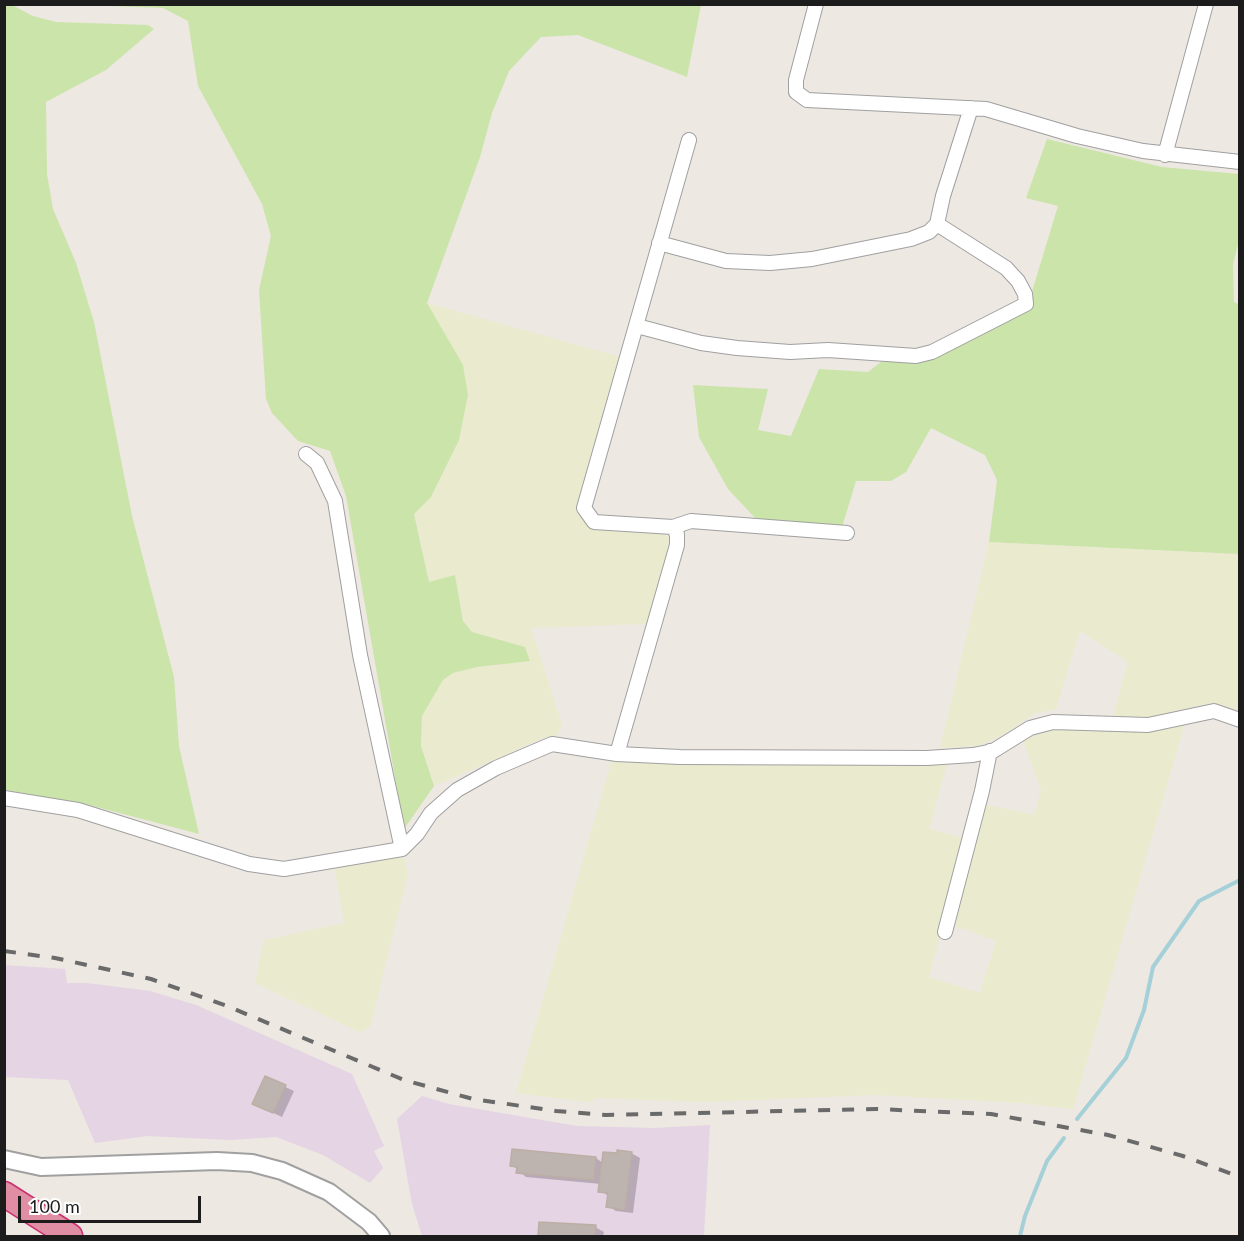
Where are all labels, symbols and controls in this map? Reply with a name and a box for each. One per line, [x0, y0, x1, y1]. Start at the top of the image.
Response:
scale bar [21, 1184, 204, 1222]
text: 100 m [29, 1195, 80, 1217]

